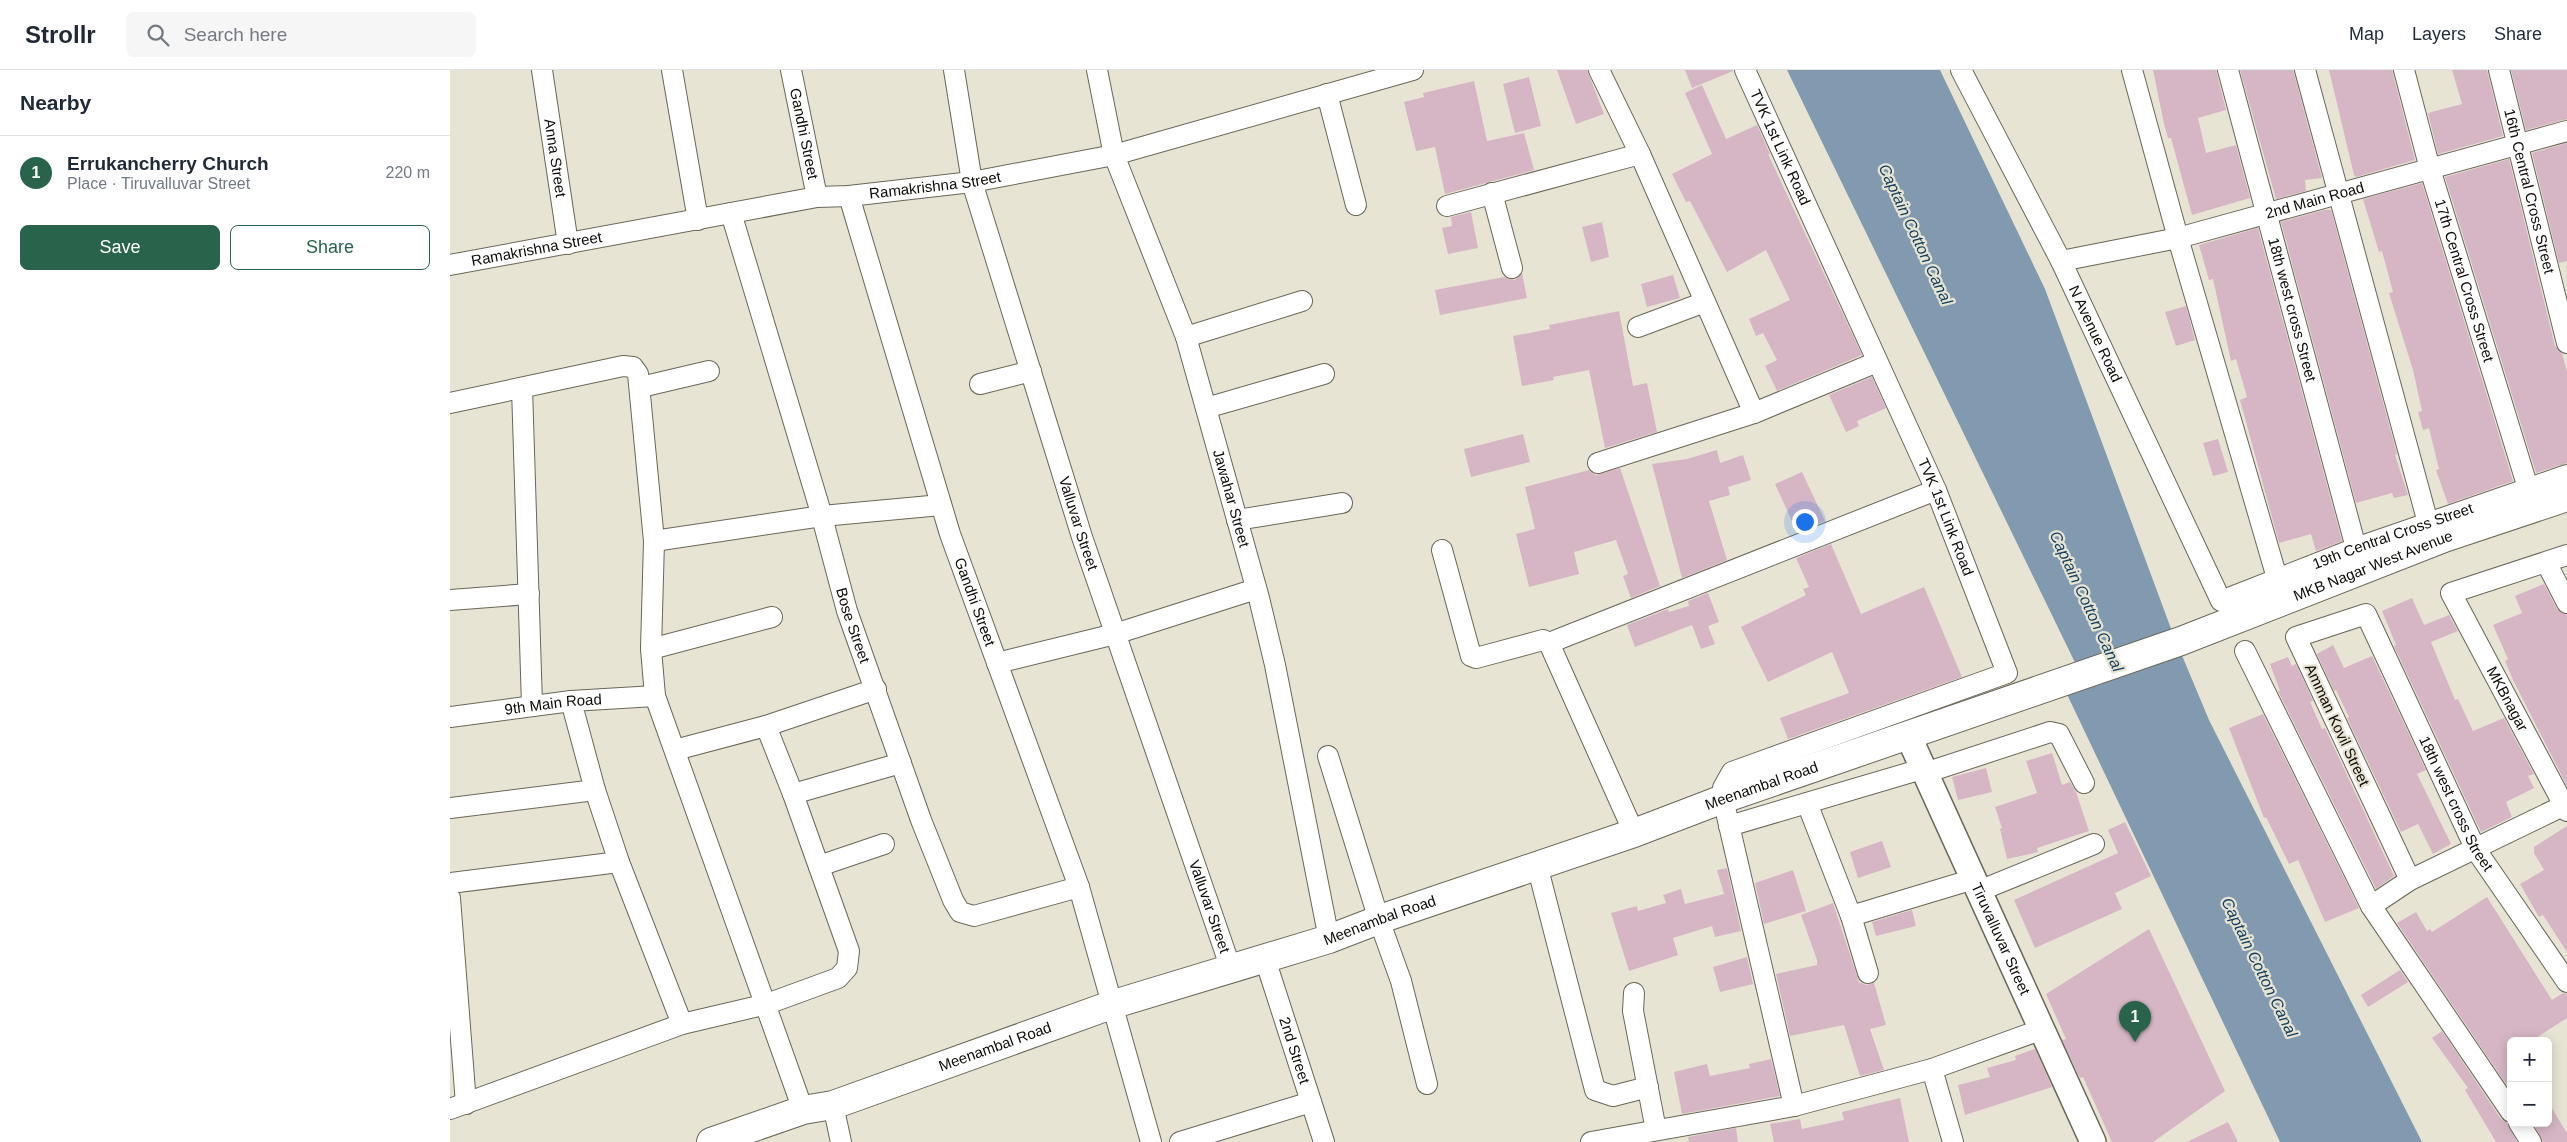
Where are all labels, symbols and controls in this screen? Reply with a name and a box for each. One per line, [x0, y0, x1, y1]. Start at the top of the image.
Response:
search box [126, 12, 476, 57]
text: Strollr [25, 21, 96, 48]
icon: search [144, 21, 172, 49]
text: Search here [184, 24, 287, 45]
text: Map [2349, 24, 2384, 44]
text: Layers [2412, 24, 2466, 44]
text: Share [2494, 24, 2542, 44]
street label: Gandhi Street [787, 87, 822, 181]
street label: TVK 1st Link Road [1747, 87, 1814, 208]
text: Nearby [20, 91, 91, 114]
street label: 16th Central Cross Street [2501, 107, 2559, 276]
street label: Anna Street [541, 117, 570, 199]
text: Errukancherry Church [67, 153, 269, 174]
water label: Captain Cotton Canal [1876, 161, 1956, 308]
text: 1 [32, 164, 40, 181]
text: 220 m [386, 164, 430, 181]
street label: Ramakrishna Street [868, 168, 1003, 202]
text: Place · Tiruvalluvar Street [67, 175, 250, 192]
street label: 2nd Main Road [2263, 178, 2366, 222]
street label: 17th Central Cross Street [2432, 197, 2498, 365]
button: Save [20, 225, 220, 270]
button: Share [230, 225, 430, 270]
street label: Ramakrishna Street [470, 228, 604, 269]
street label: 18th west cross Street [2265, 236, 2320, 384]
street label: N Avenue Road [2066, 282, 2126, 385]
street label: Jawahar Street [1210, 447, 1254, 550]
street label: TVK 1st Link Road [1915, 455, 1977, 578]
street label: Valluvar Street [1056, 474, 1102, 573]
street label: 19th Central Cross Street [2310, 499, 2476, 572]
your location [1792, 509, 1818, 535]
street label: MKB Nagar West Avenue [2291, 527, 2455, 604]
water label: Captain Cotton Canal [2047, 528, 2127, 675]
street label: Gandhi Street [951, 555, 999, 649]
street label: Bose Street [833, 586, 874, 666]
street label: Amman Kovil Street [2302, 661, 2374, 789]
street label: MKBnagar [2484, 663, 2532, 734]
street label: 9th Main Road [504, 690, 602, 718]
street label: 18th west cross Street [2416, 733, 2497, 875]
street label: Meenambal Road [1703, 758, 1820, 813]
street label: Valluvar Street [1186, 858, 1234, 956]
street label: Tiruvalluvar Street [1968, 880, 2034, 998]
street label: Meenambal Road [1321, 892, 1438, 948]
water label: Captain Cotton Canal [2218, 895, 2301, 1040]
pin: 1 [2119, 1001, 2151, 1042]
street label: 2nd Street [1276, 1015, 1314, 1087]
street label: Meenambal Road [936, 1018, 1053, 1074]
map controls [2507, 1037, 2552, 1127]
button: + [2507, 1037, 2552, 1082]
button: − [2507, 1082, 2552, 1127]

